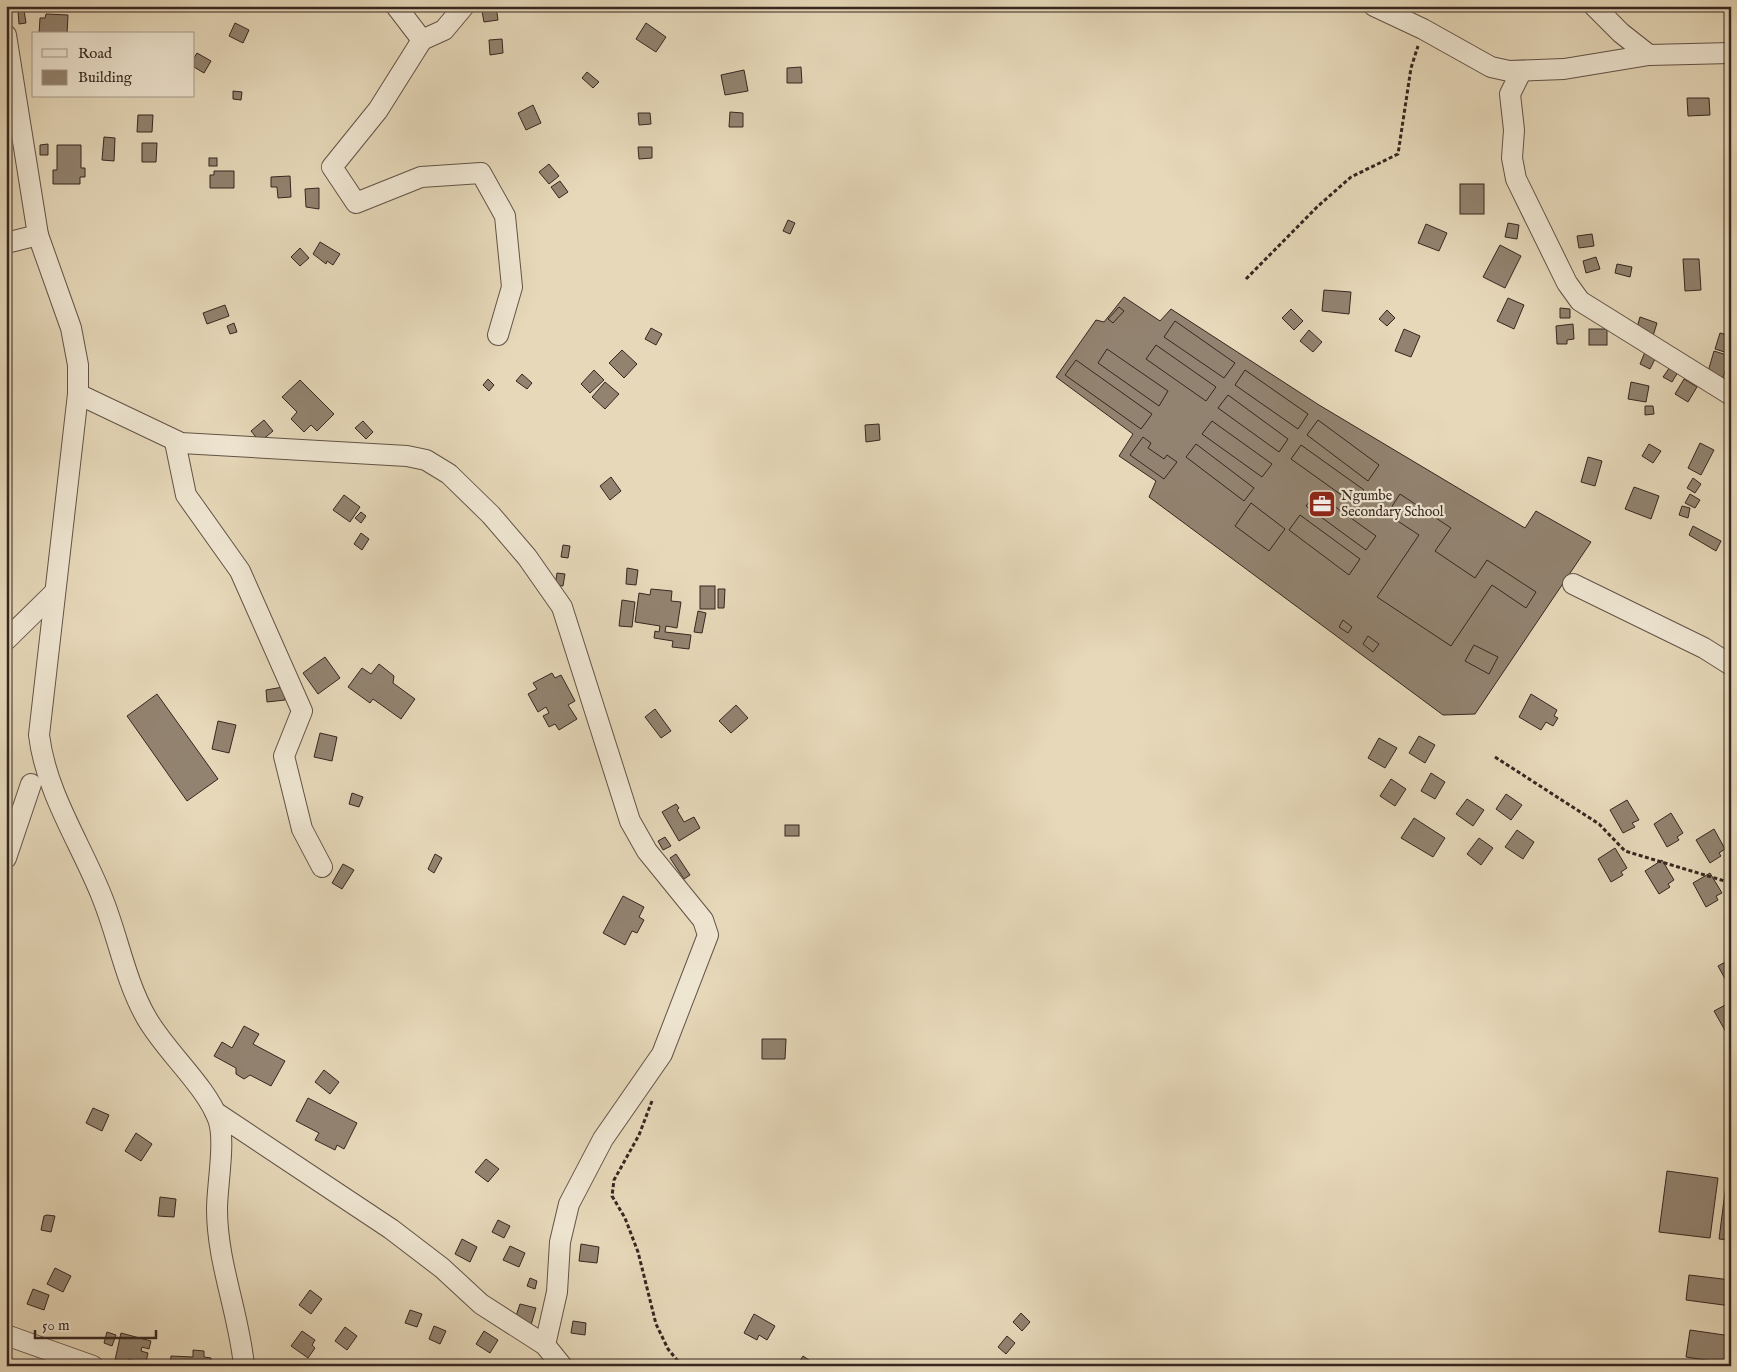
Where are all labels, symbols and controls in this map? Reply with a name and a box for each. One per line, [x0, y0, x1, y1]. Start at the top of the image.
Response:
legend [32, 32, 195, 98]
text: Road [78, 44, 113, 63]
text: Building [78, 68, 133, 87]
place label: Ngumbe Secondary School [1341, 487, 1444, 521]
office icon: Ngumbe Secondary School [1307, 489, 1337, 519]
scale bar [35, 1307, 156, 1339]
text: 50 m [42, 1316, 70, 1335]

